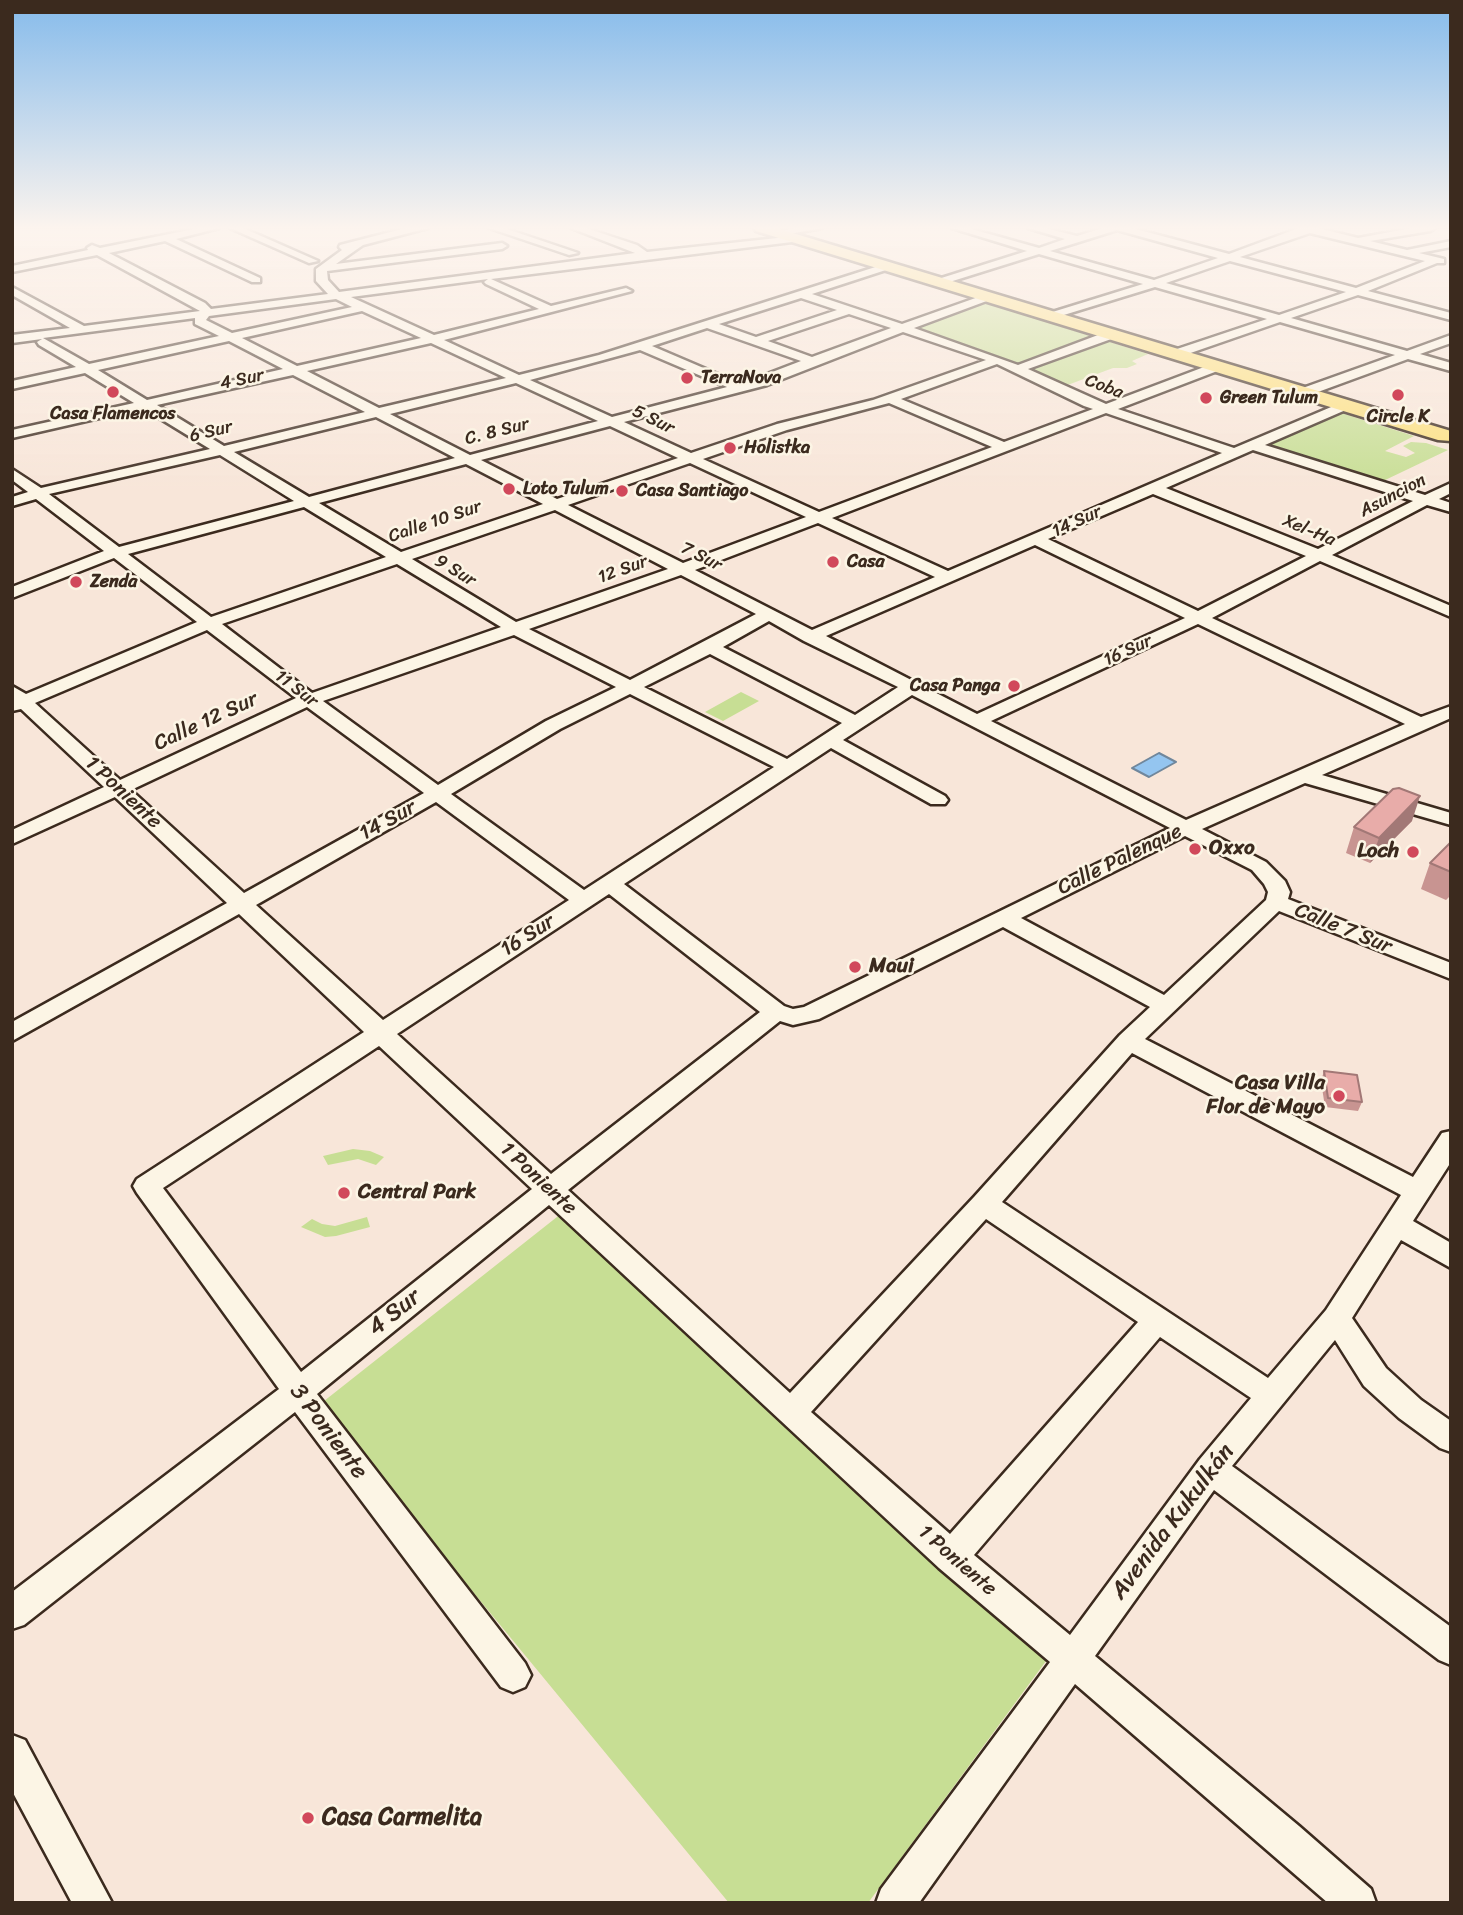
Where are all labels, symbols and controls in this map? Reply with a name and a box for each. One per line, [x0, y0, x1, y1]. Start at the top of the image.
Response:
street label: 4 Sur [218, 365, 266, 395]
place label: TerraNova [701, 367, 781, 389]
marker: TerraNova [679, 370, 695, 386]
street label: Coba [1082, 370, 1126, 404]
marker: Casa Flamencos [105, 384, 121, 400]
place label: Green Tulum [1220, 387, 1318, 409]
marker: Circle K [1390, 387, 1406, 403]
marker: Green Tulum [1198, 390, 1214, 406]
street label: 5 Sur [628, 401, 678, 439]
place label: Casa Flamencos [50, 403, 176, 425]
place label: Circle K [1367, 406, 1429, 428]
street label: C. 8 Sur [463, 414, 531, 450]
street label: 6 Sur [187, 416, 235, 448]
place label: Holistka [744, 437, 810, 459]
marker: Holistka [722, 440, 738, 456]
street label: Asuncion [1356, 470, 1430, 522]
place label: Loto Tulum [523, 478, 609, 500]
place label: Casa Santiago [636, 480, 748, 502]
marker: Loto Tulum [501, 481, 517, 497]
marker: Casa Santiago [614, 483, 630, 499]
street label: Calle 10 Sur [386, 496, 484, 548]
street label: 14 Sur [1049, 501, 1105, 543]
street label: Xel-Ha [1279, 510, 1339, 552]
street label: 7 Sur [677, 538, 725, 576]
street label: 9 Sur [431, 550, 479, 592]
street label: 12 Sur [595, 551, 651, 589]
place label: Casa [847, 551, 885, 573]
marker: Casa [825, 554, 841, 570]
place label: Zenda [90, 571, 137, 593]
marker: Zenda [68, 574, 84, 590]
street label: 16 Sur [1100, 630, 1156, 672]
street label: 11 Sur [270, 666, 322, 712]
place label: Casa Panga [910, 675, 1000, 697]
marker: Casa Panga [1006, 678, 1022, 694]
street label: Calle 12 Sur [150, 687, 262, 757]
street label: 1 Poniente [79, 751, 167, 835]
street label: 14 Sur [355, 795, 421, 847]
street label: Calle Palenque [1054, 819, 1186, 901]
place label: Oxxo [1209, 836, 1255, 862]
place label: Loch [1357, 839, 1399, 865]
marker: Oxxo [1187, 841, 1203, 857]
marker: Loch [1405, 844, 1421, 860]
street label: Calle 7 Sur [1291, 898, 1395, 960]
street label: 16 Sur [496, 909, 560, 963]
place label: Maui [869, 954, 914, 980]
marker: Maui [847, 959, 863, 975]
place label: Casa Villa Flor de Mayo [1206, 1071, 1325, 1121]
marker: Casa Villa Flor de Mayo [1331, 1088, 1347, 1104]
street label: 1 Poniente [494, 1137, 582, 1221]
place label: Central Park [358, 1180, 476, 1206]
marker: Central Park [336, 1185, 352, 1201]
street label: 4 Sur [363, 1283, 427, 1343]
street label: 3 Poniente [283, 1379, 373, 1485]
street label: Avenida Kukulkán [1105, 1439, 1241, 1605]
street label: 1 Poniente [913, 1520, 1001, 1602]
place label: Casa Carmelita [322, 1804, 482, 1832]
marker: Casa Carmelita [300, 1810, 316, 1826]

